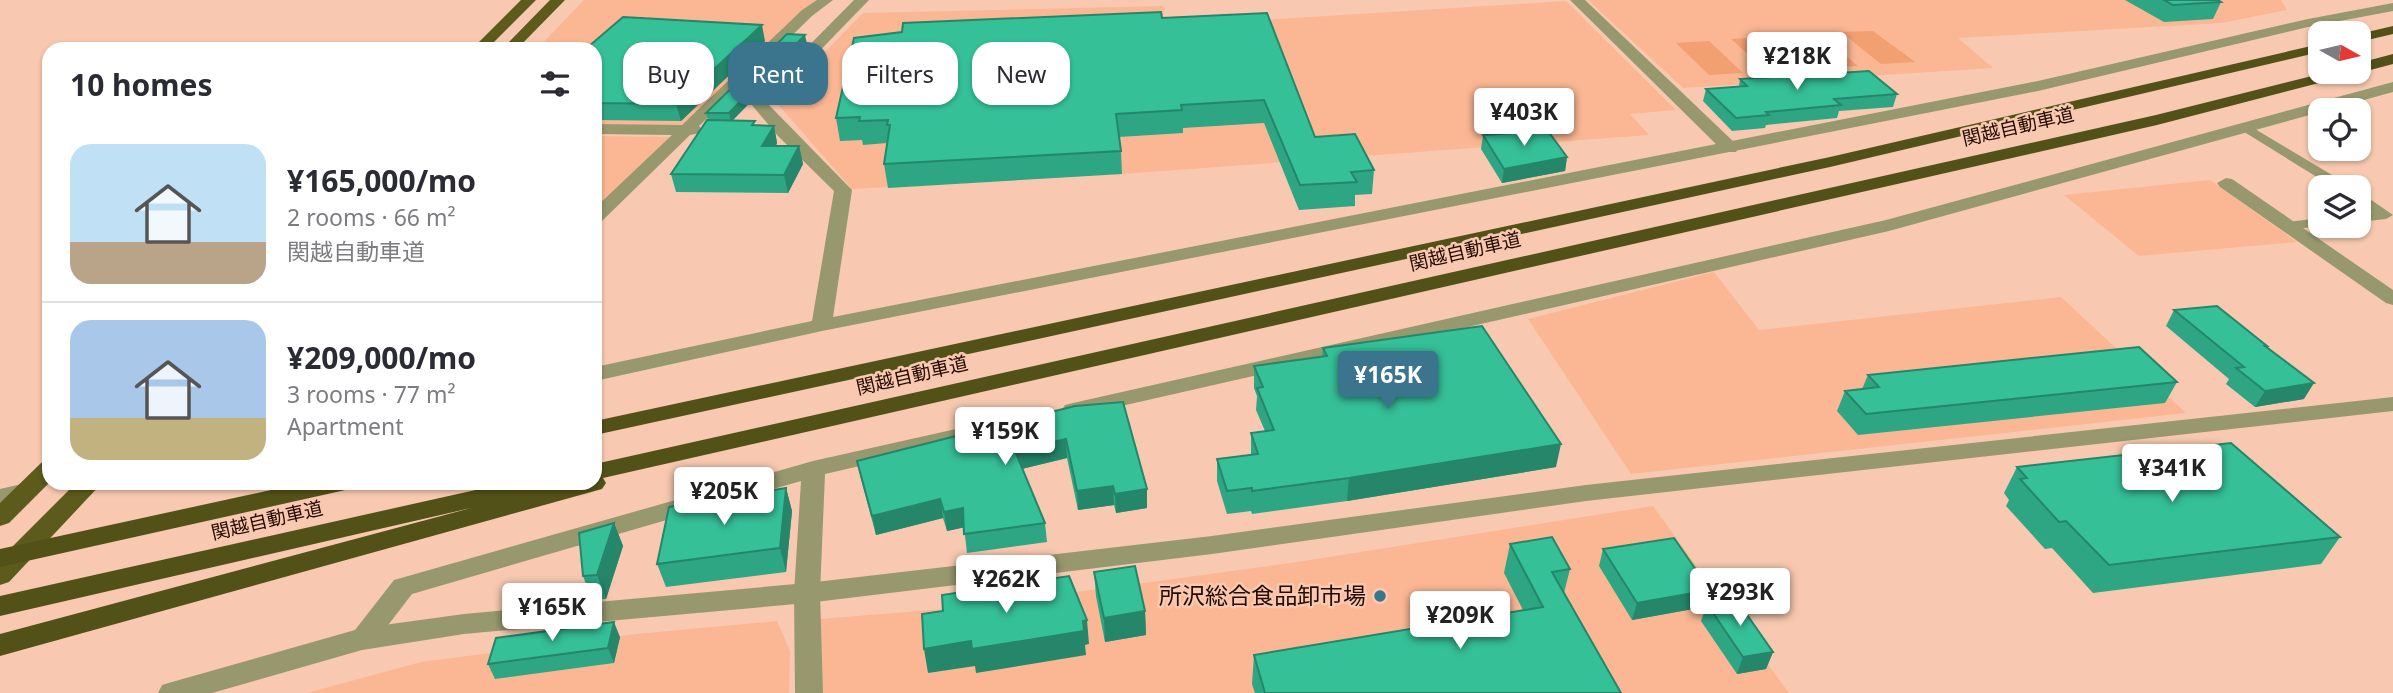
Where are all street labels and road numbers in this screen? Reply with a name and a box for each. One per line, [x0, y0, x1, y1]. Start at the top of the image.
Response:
street label: 関越自動車道 [1960, 101, 2076, 151]
street label: 関越自動車道 [1407, 226, 1523, 276]
street label: 関越自動車道 [854, 350, 970, 400]
street label: 関越自動車道 [209, 495, 325, 545]

